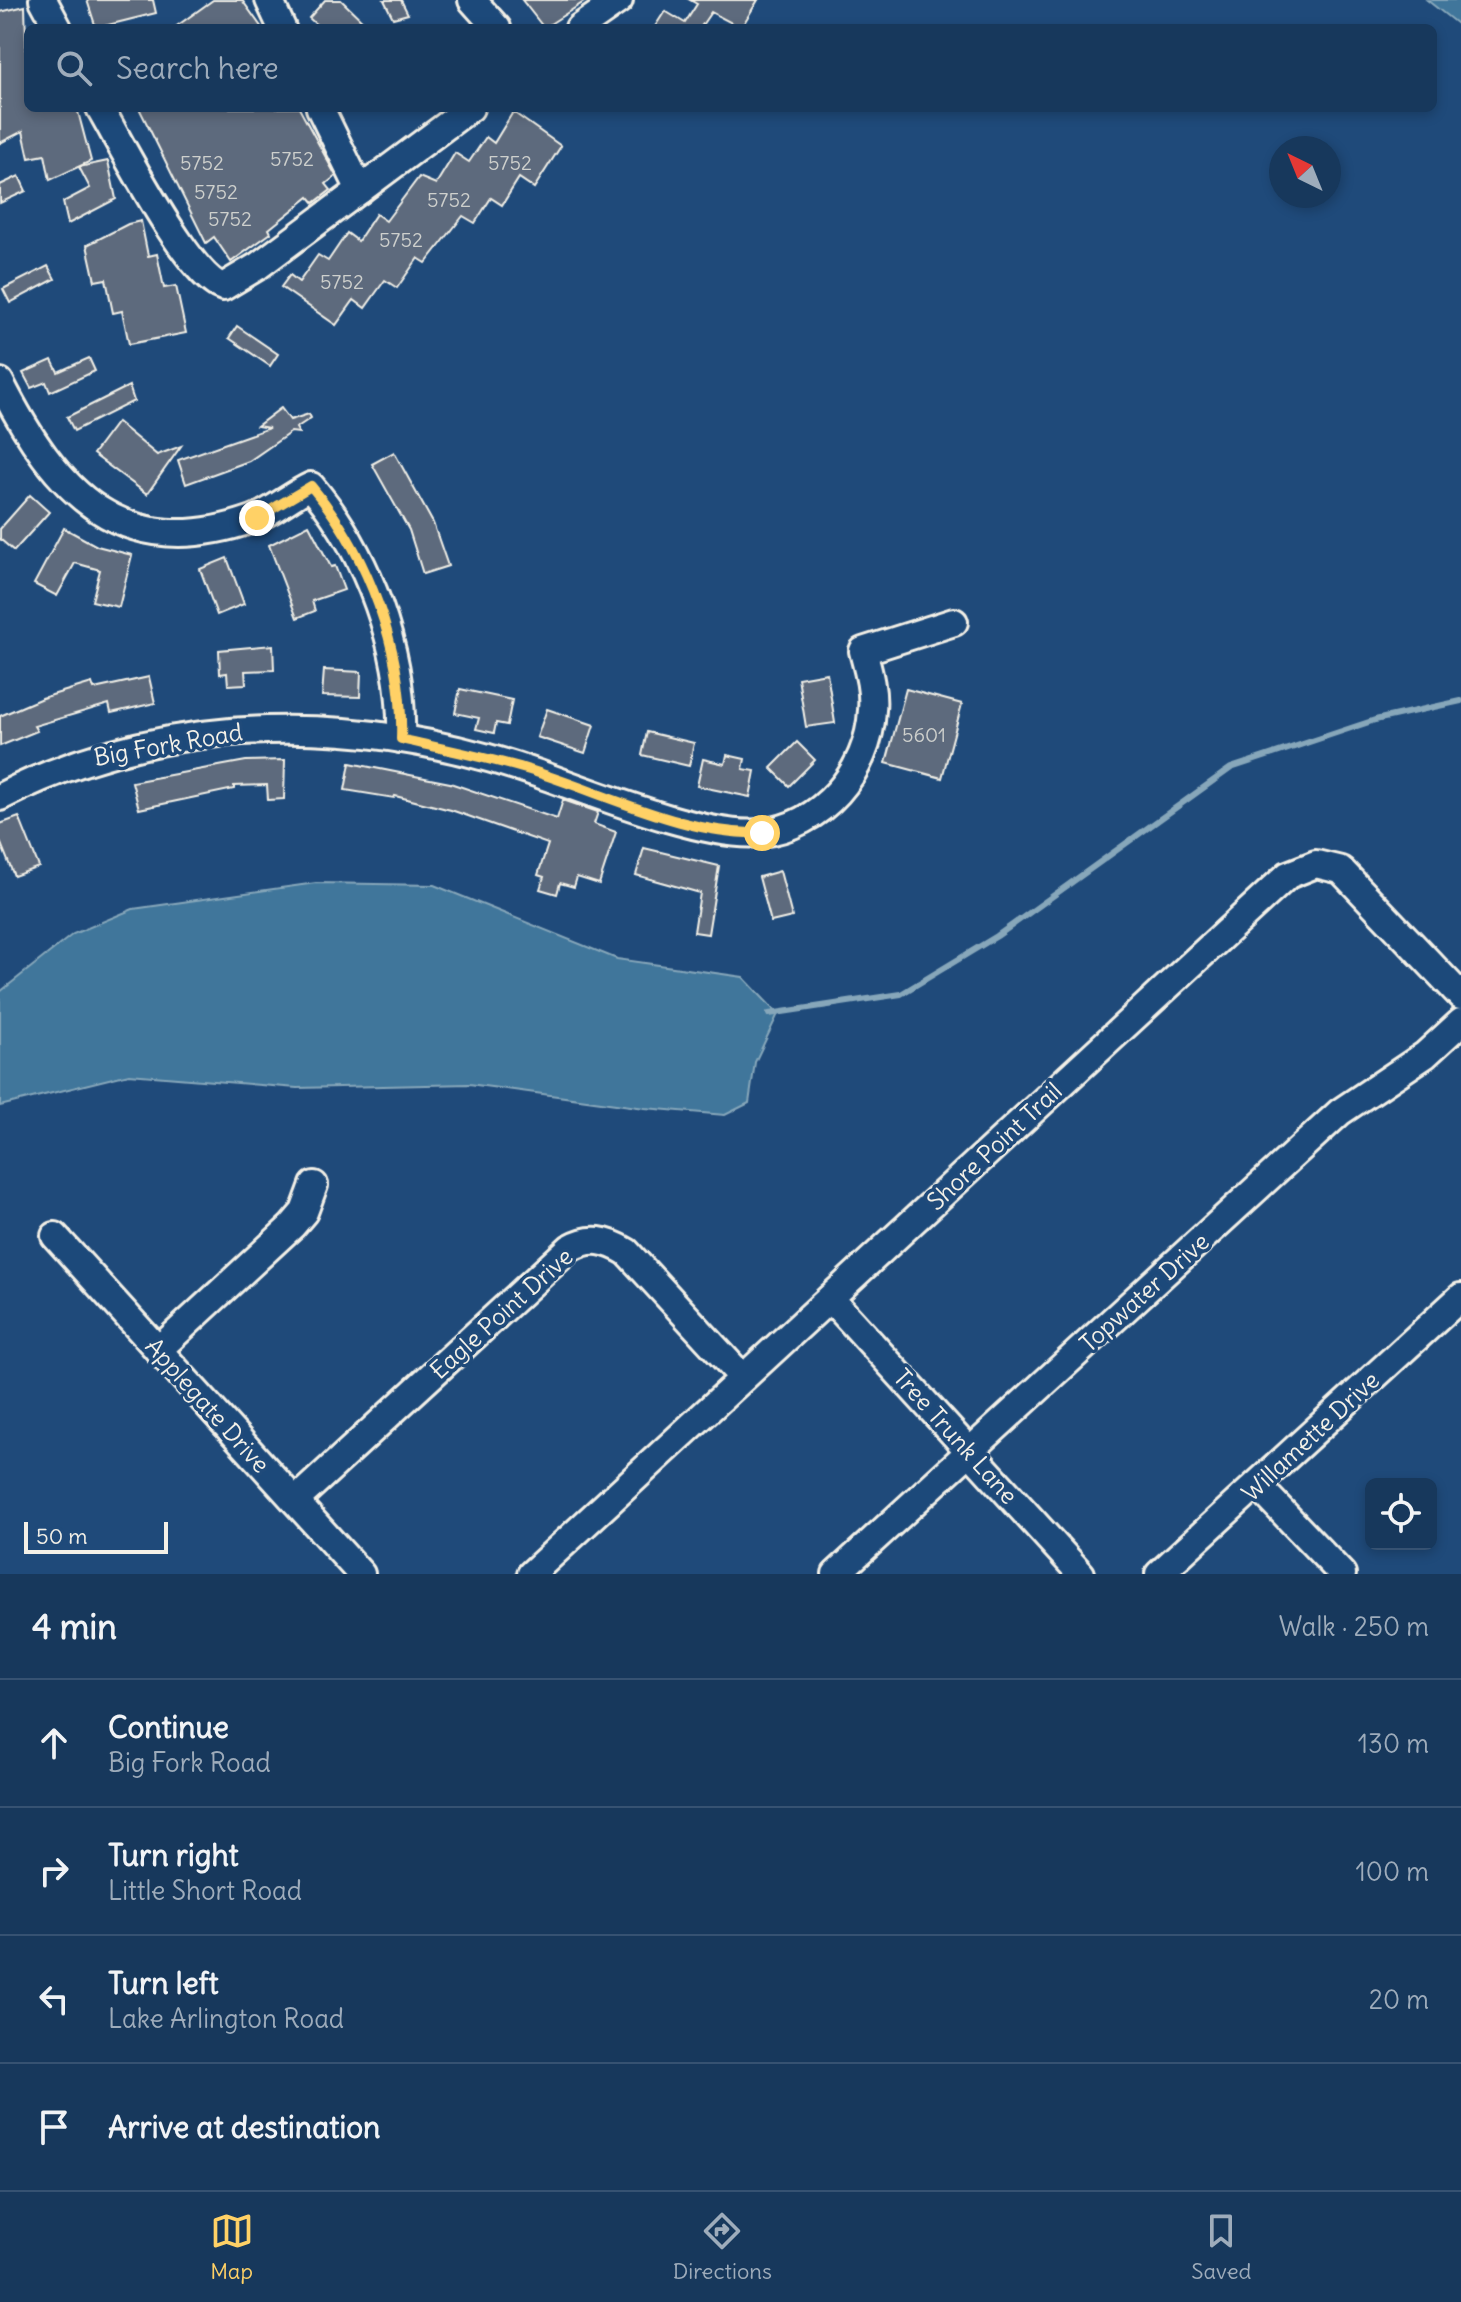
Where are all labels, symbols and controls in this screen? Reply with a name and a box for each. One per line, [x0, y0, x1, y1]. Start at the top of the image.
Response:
search box [24, 24, 1437, 112]
icon: search [52, 46, 96, 90]
text: Search here [116, 49, 279, 87]
north arrow [1269, 136, 1341, 208]
house number: 5752 [270, 146, 314, 171]
house number: 5752 [180, 150, 224, 175]
house number: 5752 [488, 150, 532, 175]
house number: 5752 [194, 179, 238, 204]
house number: 5752 [427, 187, 471, 212]
house number: 5752 [208, 206, 252, 231]
house number: 5752 [379, 227, 423, 252]
house number: 5752 [320, 269, 364, 294]
route end [239, 500, 275, 536]
street label: Big Fork Road [91, 716, 245, 772]
house number: 5601 [902, 722, 946, 747]
route start [744, 815, 780, 851]
street label: Shore Point Trail [920, 1076, 1068, 1216]
street label: Topwater Drive [1073, 1226, 1215, 1358]
street label: Eagle Point Drive [423, 1241, 579, 1385]
street label: Applegate Drive [140, 1331, 276, 1479]
street label: Tree Trunk Lane [887, 1362, 1025, 1510]
street label: Willamette Drive [1235, 1365, 1385, 1507]
map controls [1365, 1478, 1437, 1550]
button: locate [1365, 1478, 1437, 1550]
scale bar [24, 1518, 168, 1554]
text: 50 m [36, 1522, 88, 1550]
text: 4 min [32, 1605, 117, 1648]
text: Walk · 250 m [1279, 1610, 1429, 1643]
text: Continue [108, 1708, 229, 1746]
icon: ahead [32, 1721, 76, 1765]
text: 130 m [1358, 1727, 1429, 1760]
text: Big Fork Road [108, 1746, 271, 1779]
text: Turn right [108, 1836, 239, 1874]
icon: right [32, 1849, 76, 1893]
text: 100 m [1355, 1855, 1429, 1888]
text: Little Short Road [108, 1874, 302, 1907]
text: Turn left [108, 1964, 219, 2002]
icon: left [32, 1977, 76, 2021]
text: 20 m [1369, 1983, 1429, 2016]
text: Lake Arlington Road [108, 2002, 344, 2035]
icon: arrive [32, 2105, 76, 2149]
text: Arrive at destination [108, 2108, 380, 2146]
tab: Map [210, 2209, 254, 2285]
tab: Directions [673, 2209, 772, 2285]
tab: Saved [1191, 2209, 1251, 2285]

